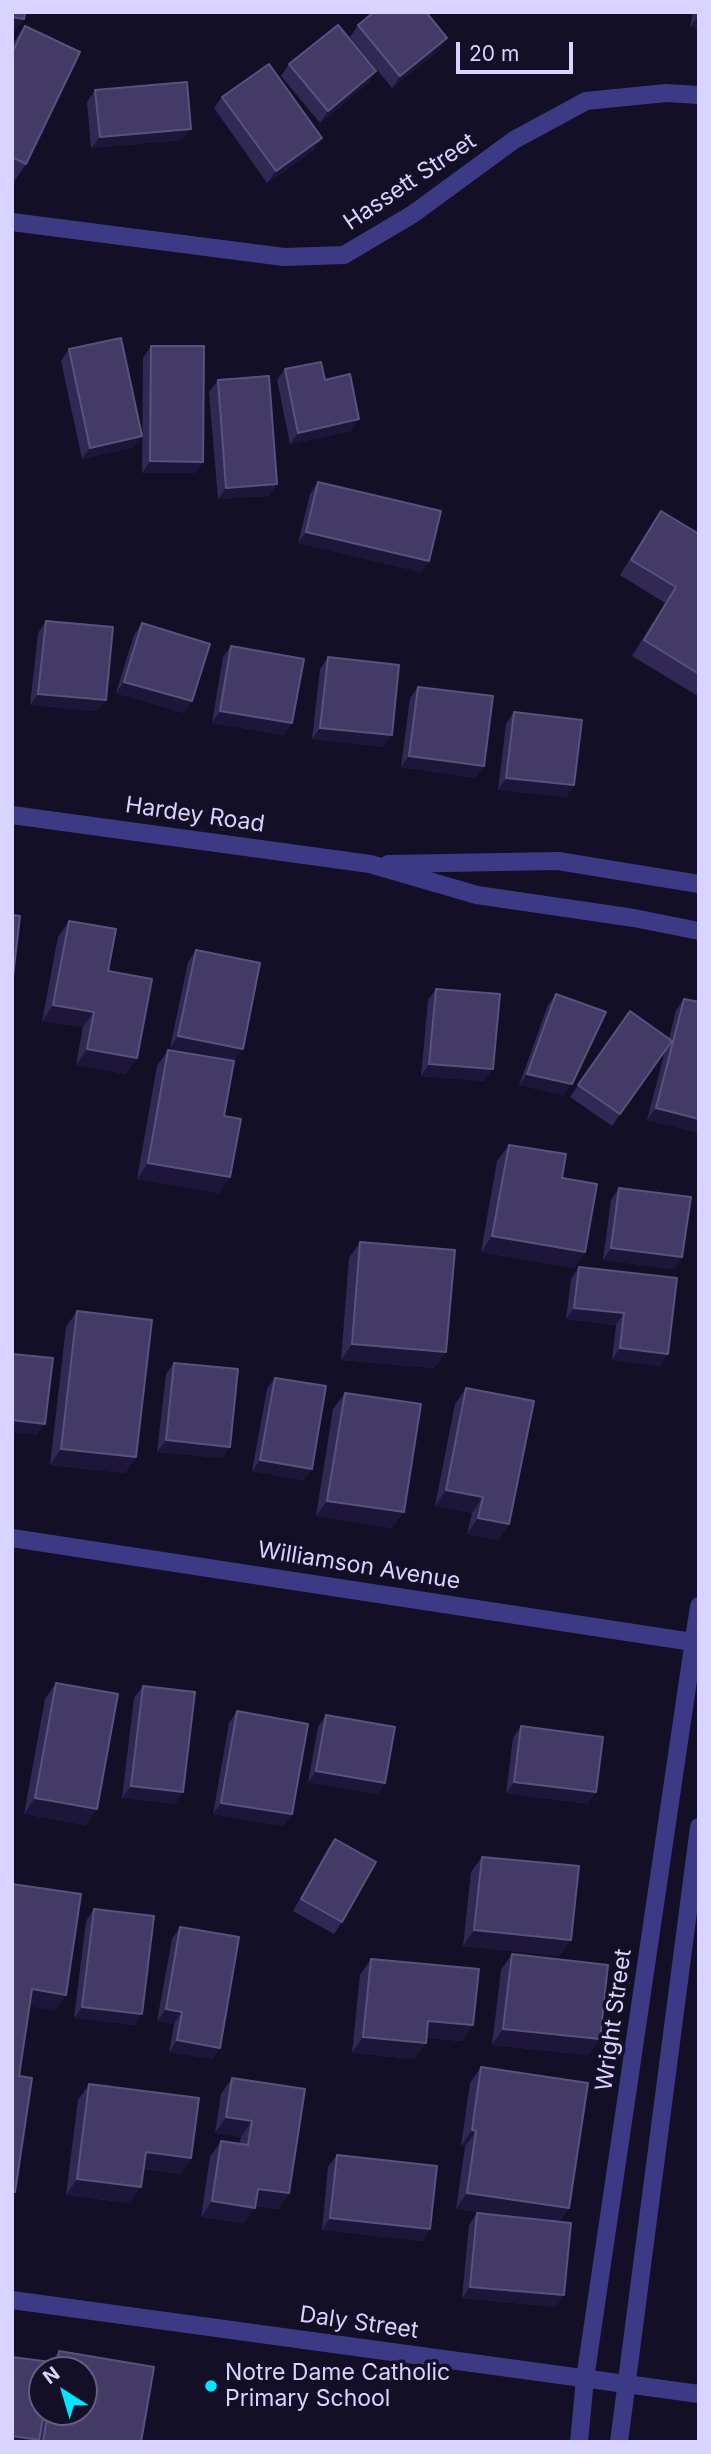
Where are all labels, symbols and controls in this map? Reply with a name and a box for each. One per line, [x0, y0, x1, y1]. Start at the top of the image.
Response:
scale bar [459, 28, 576, 72]
text: 20 m [469, 41, 519, 66]
street label: Hassett Street [339, 128, 481, 236]
street label: Hardey Road [124, 792, 266, 838]
street label: Williamson Avenue [256, 1536, 462, 1596]
street label: Wright Street [590, 1947, 638, 2093]
street label: Daly Street [298, 2301, 420, 2345]
north arrow [28, 2356, 98, 2426]
place label: Notre Dame Catholic Primary School [225, 2359, 450, 2413]
text: N [39, 2362, 64, 2389]
marker: Notre Dame Catholic Primary School [203, 2378, 219, 2394]

